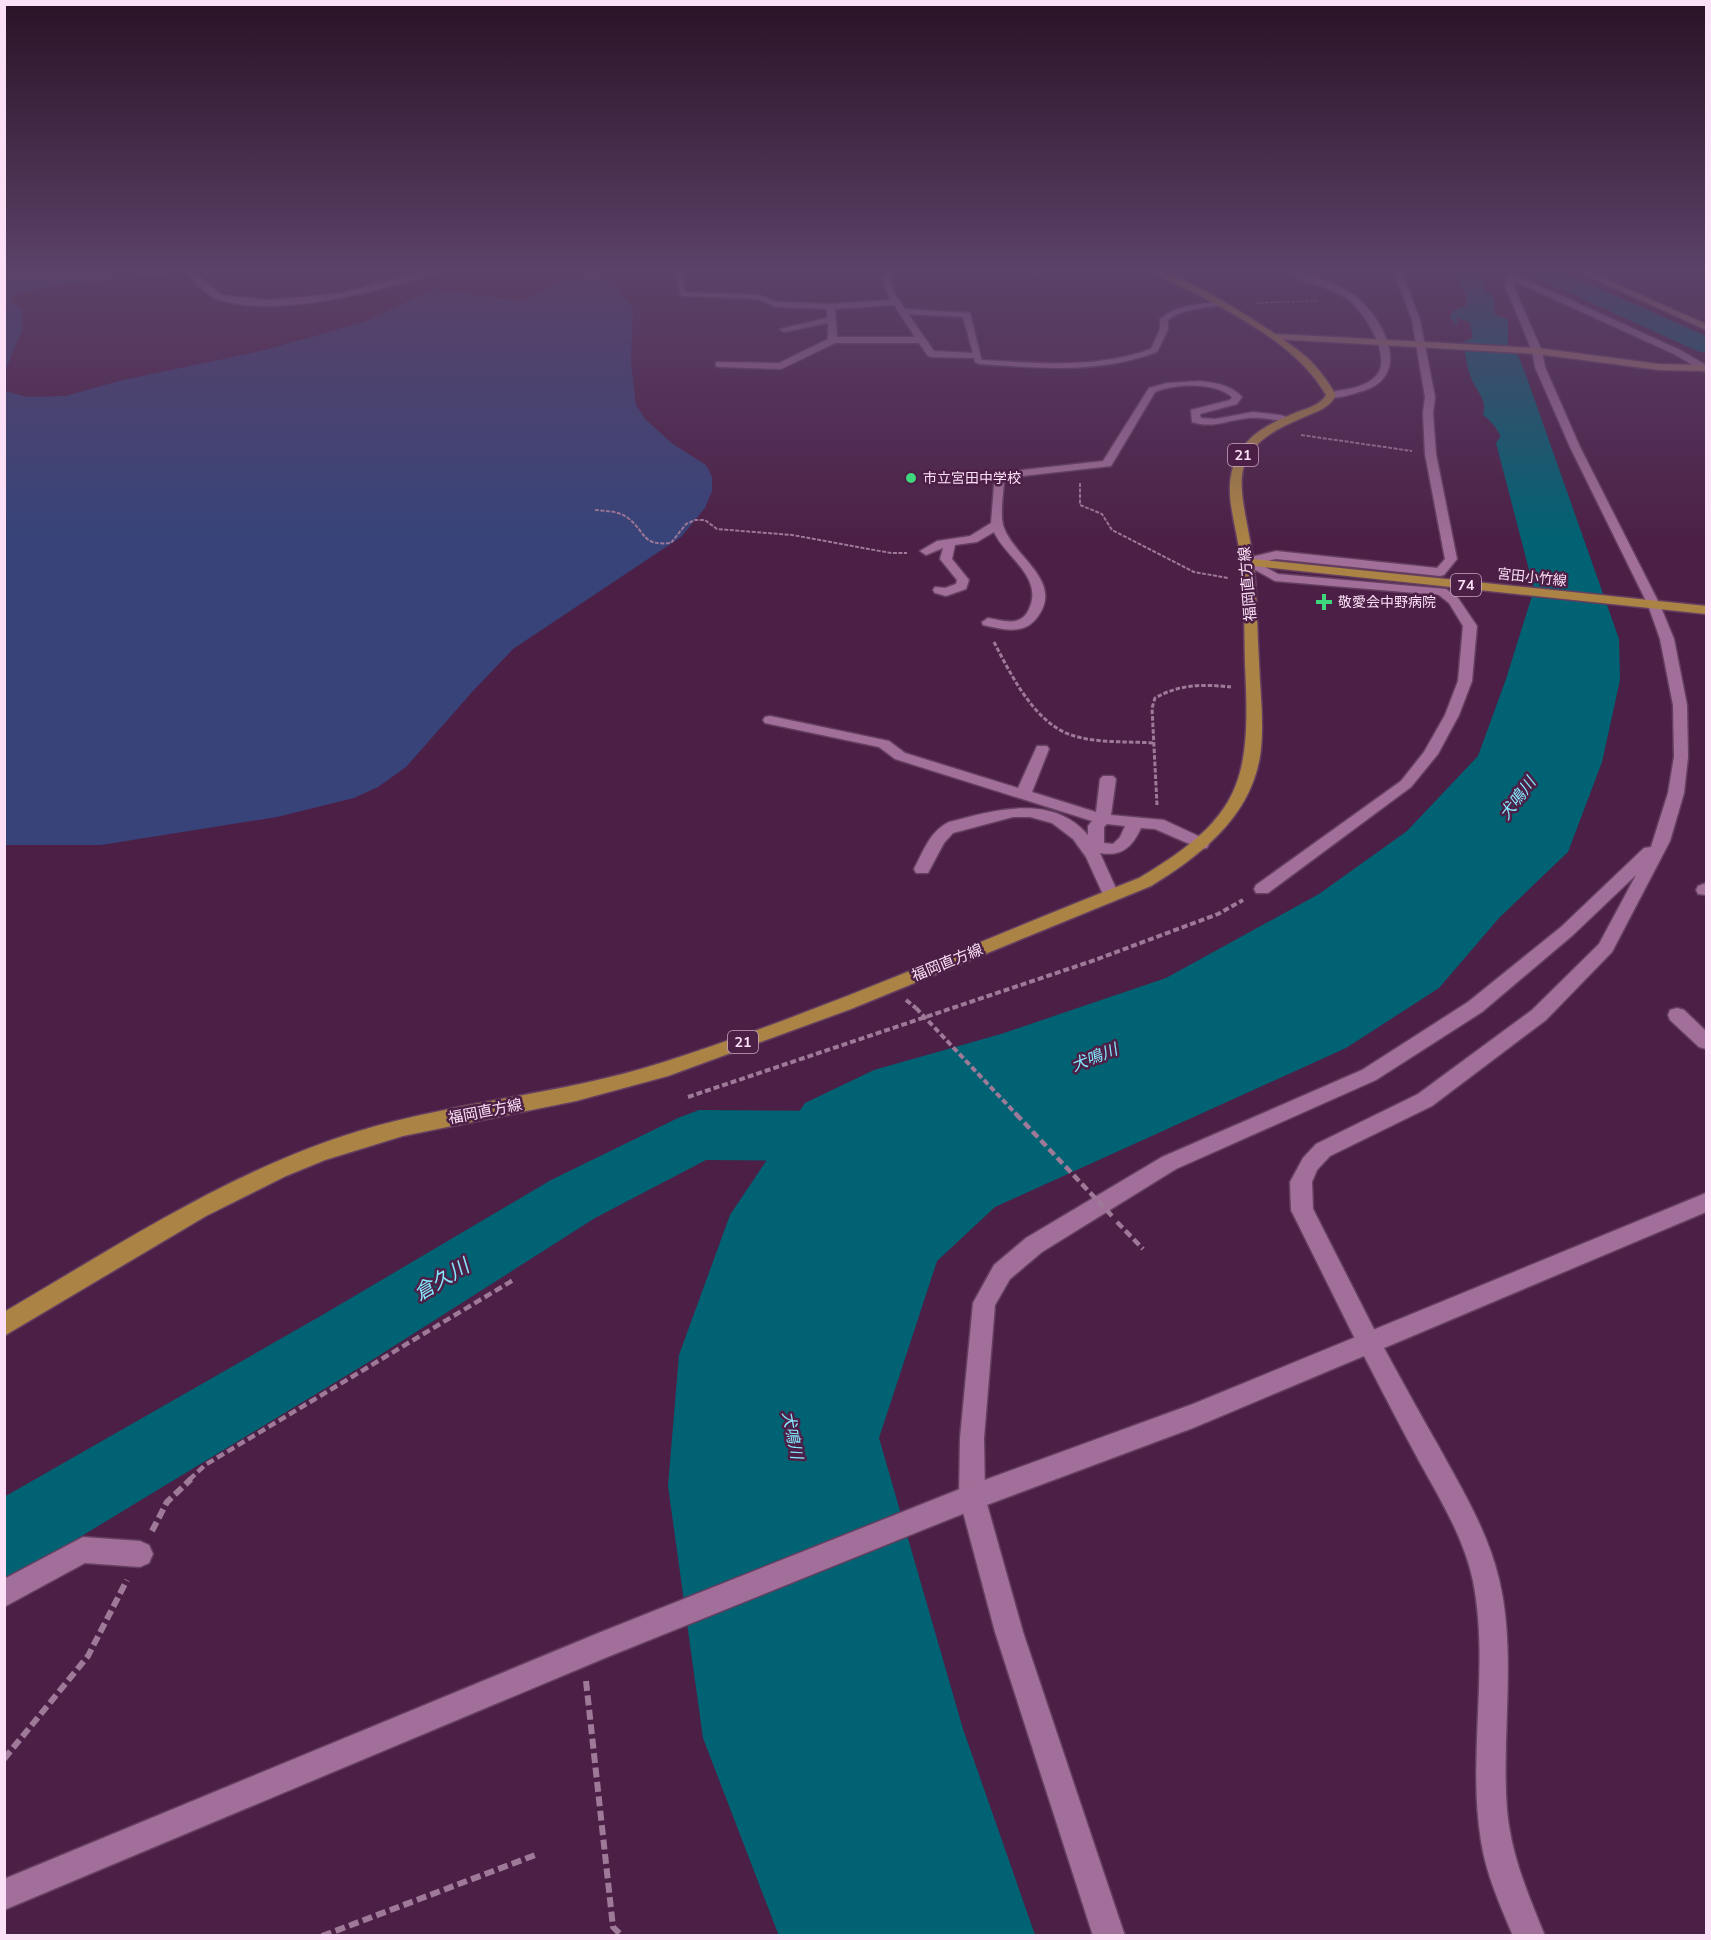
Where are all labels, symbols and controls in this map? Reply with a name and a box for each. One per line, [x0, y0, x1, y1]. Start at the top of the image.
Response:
road number: 21 [1228, 444, 1258, 466]
place label: 市立宮田中学校 [923, 469, 1021, 487]
marker: 市立宮田中学校 [904, 471, 918, 485]
street label: 福岡直方線 [1234, 546, 1260, 622]
street label: 宮田小竹線 [1496, 564, 1568, 590]
road number: 74 [1451, 574, 1481, 596]
marker: 敬愛会中野病院 [1315, 593, 1333, 611]
place label: 敬愛会中野病院 [1338, 593, 1436, 611]
water label: 犬鳴川 [1495, 771, 1541, 823]
street label: 福岡直方線 [909, 939, 985, 985]
road number: 21 [728, 1031, 758, 1053]
water label: 犬鳴川 [1068, 1038, 1122, 1075]
street label: 福岡直方線 [446, 1095, 524, 1127]
water label: 倉久川 [409, 1252, 475, 1305]
water label: 犬鳴川 [779, 1410, 808, 1462]

